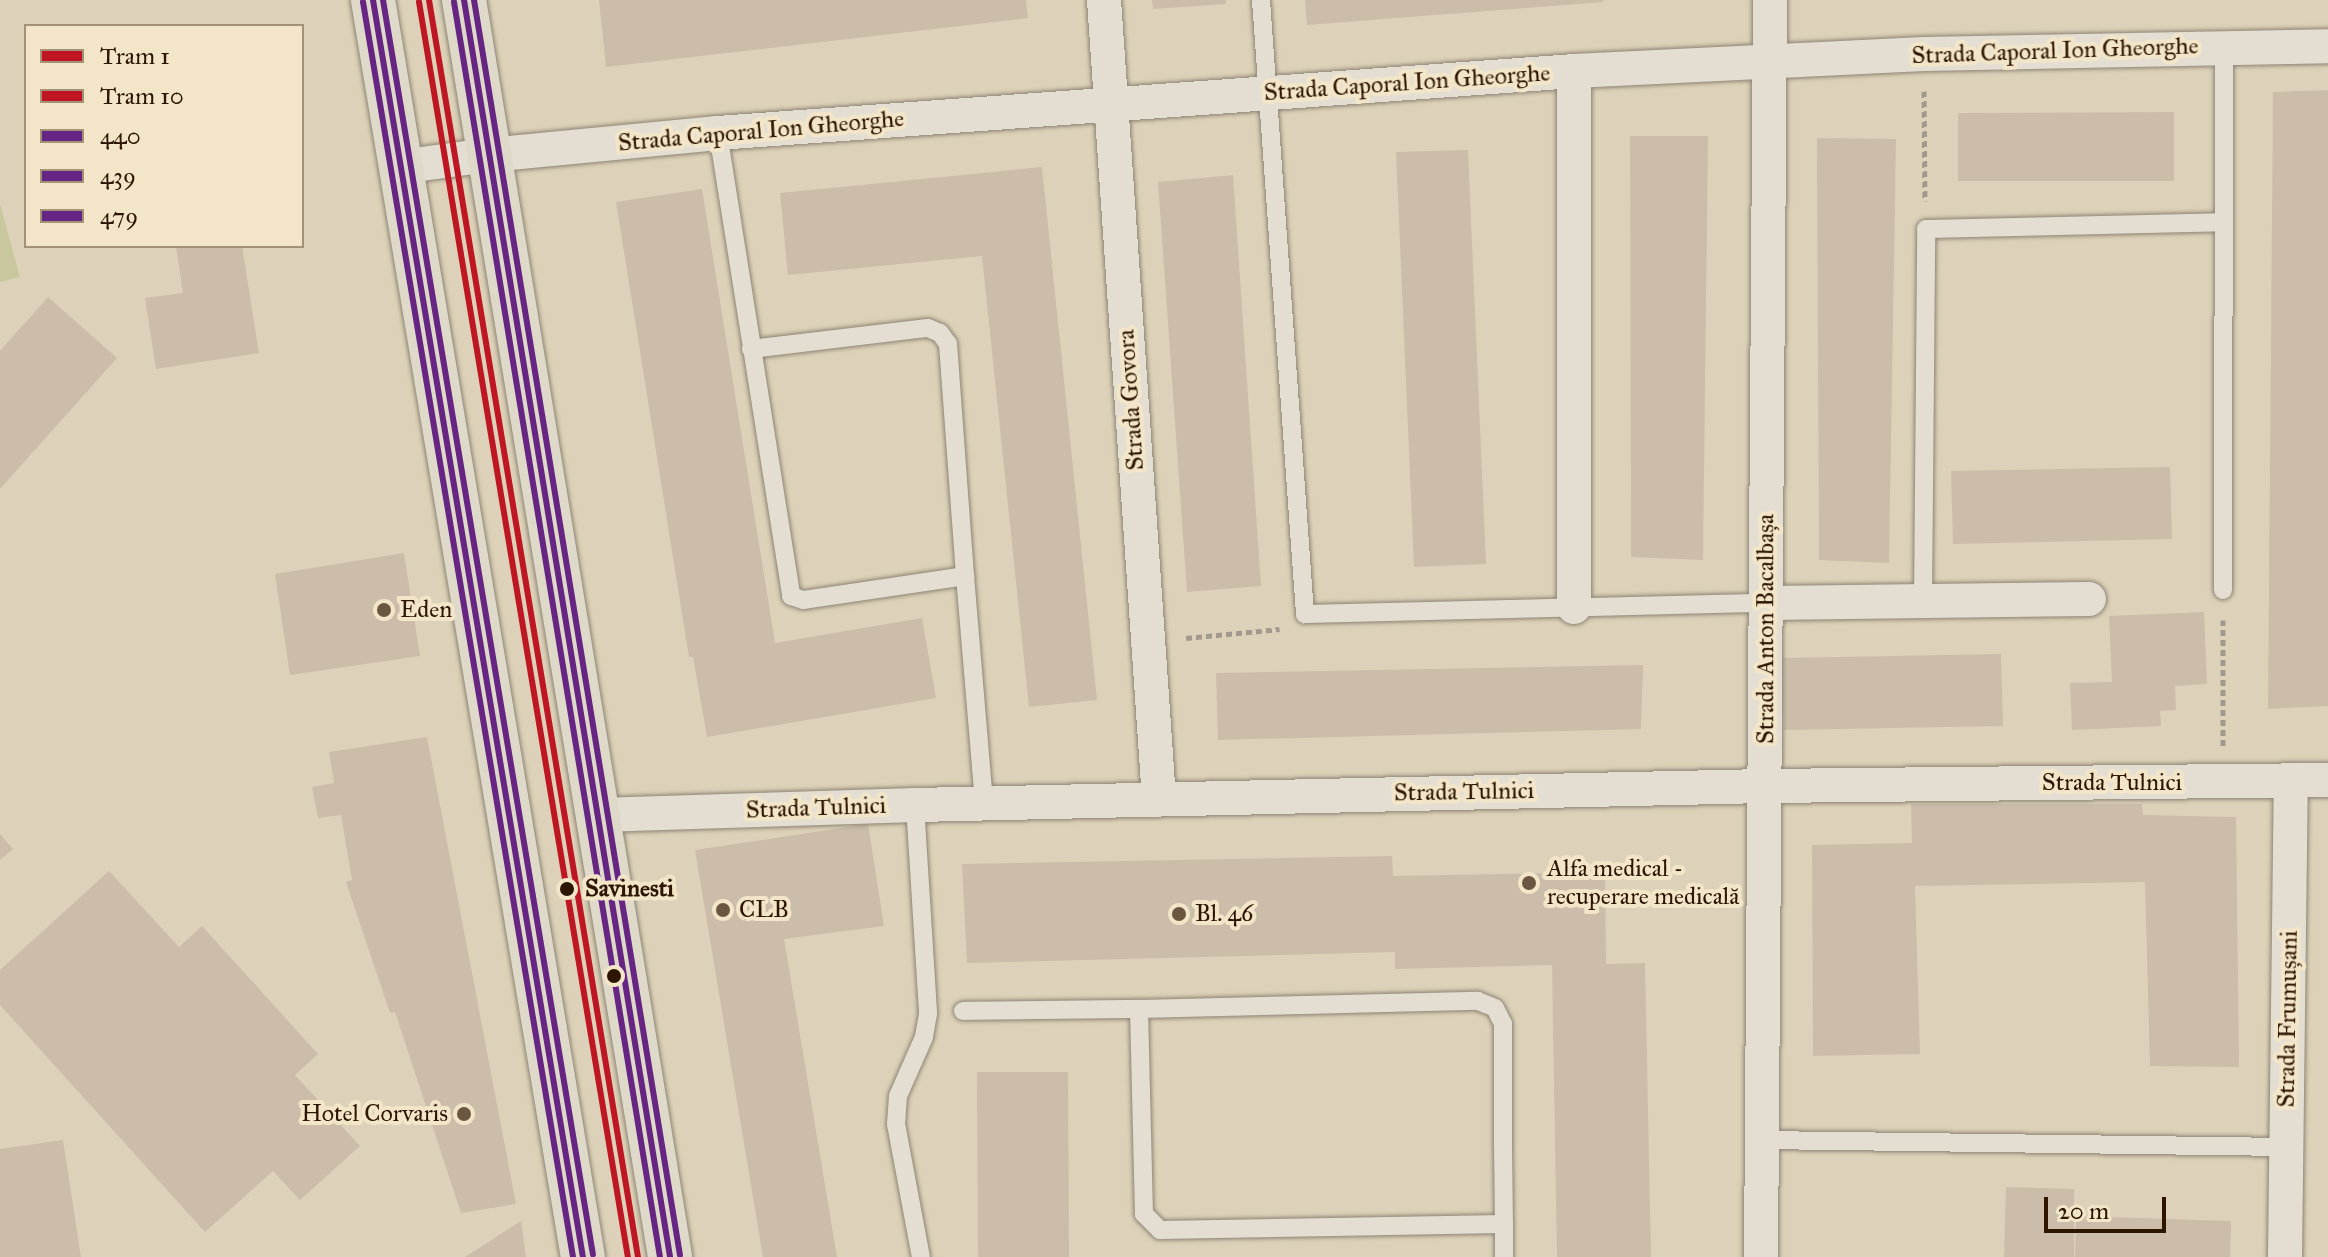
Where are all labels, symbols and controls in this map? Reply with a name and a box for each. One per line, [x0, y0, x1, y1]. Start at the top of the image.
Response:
legend [24, 24, 304, 248]
street label: Strada Caporal Ion Gheorghe [1911, 32, 2199, 70]
text: Tram 1 [100, 41, 170, 71]
street label: Strada Caporal Ion Gheorghe [1263, 59, 1551, 107]
text: Tram 10 [100, 81, 184, 111]
street label: Strada Caporal Ion Gheorghe [617, 104, 905, 158]
text: 440 [100, 121, 141, 151]
text: 439 [100, 161, 136, 191]
text: 479 [100, 201, 138, 231]
street label: Strada Govora [1112, 329, 1150, 471]
street label: Strada Anton Bacalbașa [1752, 514, 1780, 744]
place label: Eden [400, 596, 452, 624]
marker: Eden [375, 601, 393, 619]
street label: Strada Tulnici [2042, 769, 2182, 797]
street label: Strada Tulnici [1394, 776, 1534, 808]
street label: Strada Tulnici [745, 791, 887, 825]
place label: Alfa medical - recuperare medicală [1547, 855, 1739, 911]
marker: Alfa medical - recuperare medicală [1518, 872, 1540, 894]
place label: Savinesti [585, 875, 674, 903]
marker: Savinesti [556, 878, 578, 900]
place label: CLB [739, 896, 789, 924]
place label: Bl. 46 [1195, 900, 1253, 928]
marker: CLB [714, 901, 732, 919]
marker: Bl. 46 [1170, 905, 1188, 923]
street label: Strada Frumușani [2272, 930, 2304, 1108]
unlabelled marker [606, 968, 622, 984]
place label: Hotel Corvaris [301, 1100, 448, 1128]
marker: Hotel Corvaris [455, 1105, 473, 1123]
scale bar [2048, 1181, 2170, 1231]
text: 20 m [2058, 1196, 2109, 1226]

